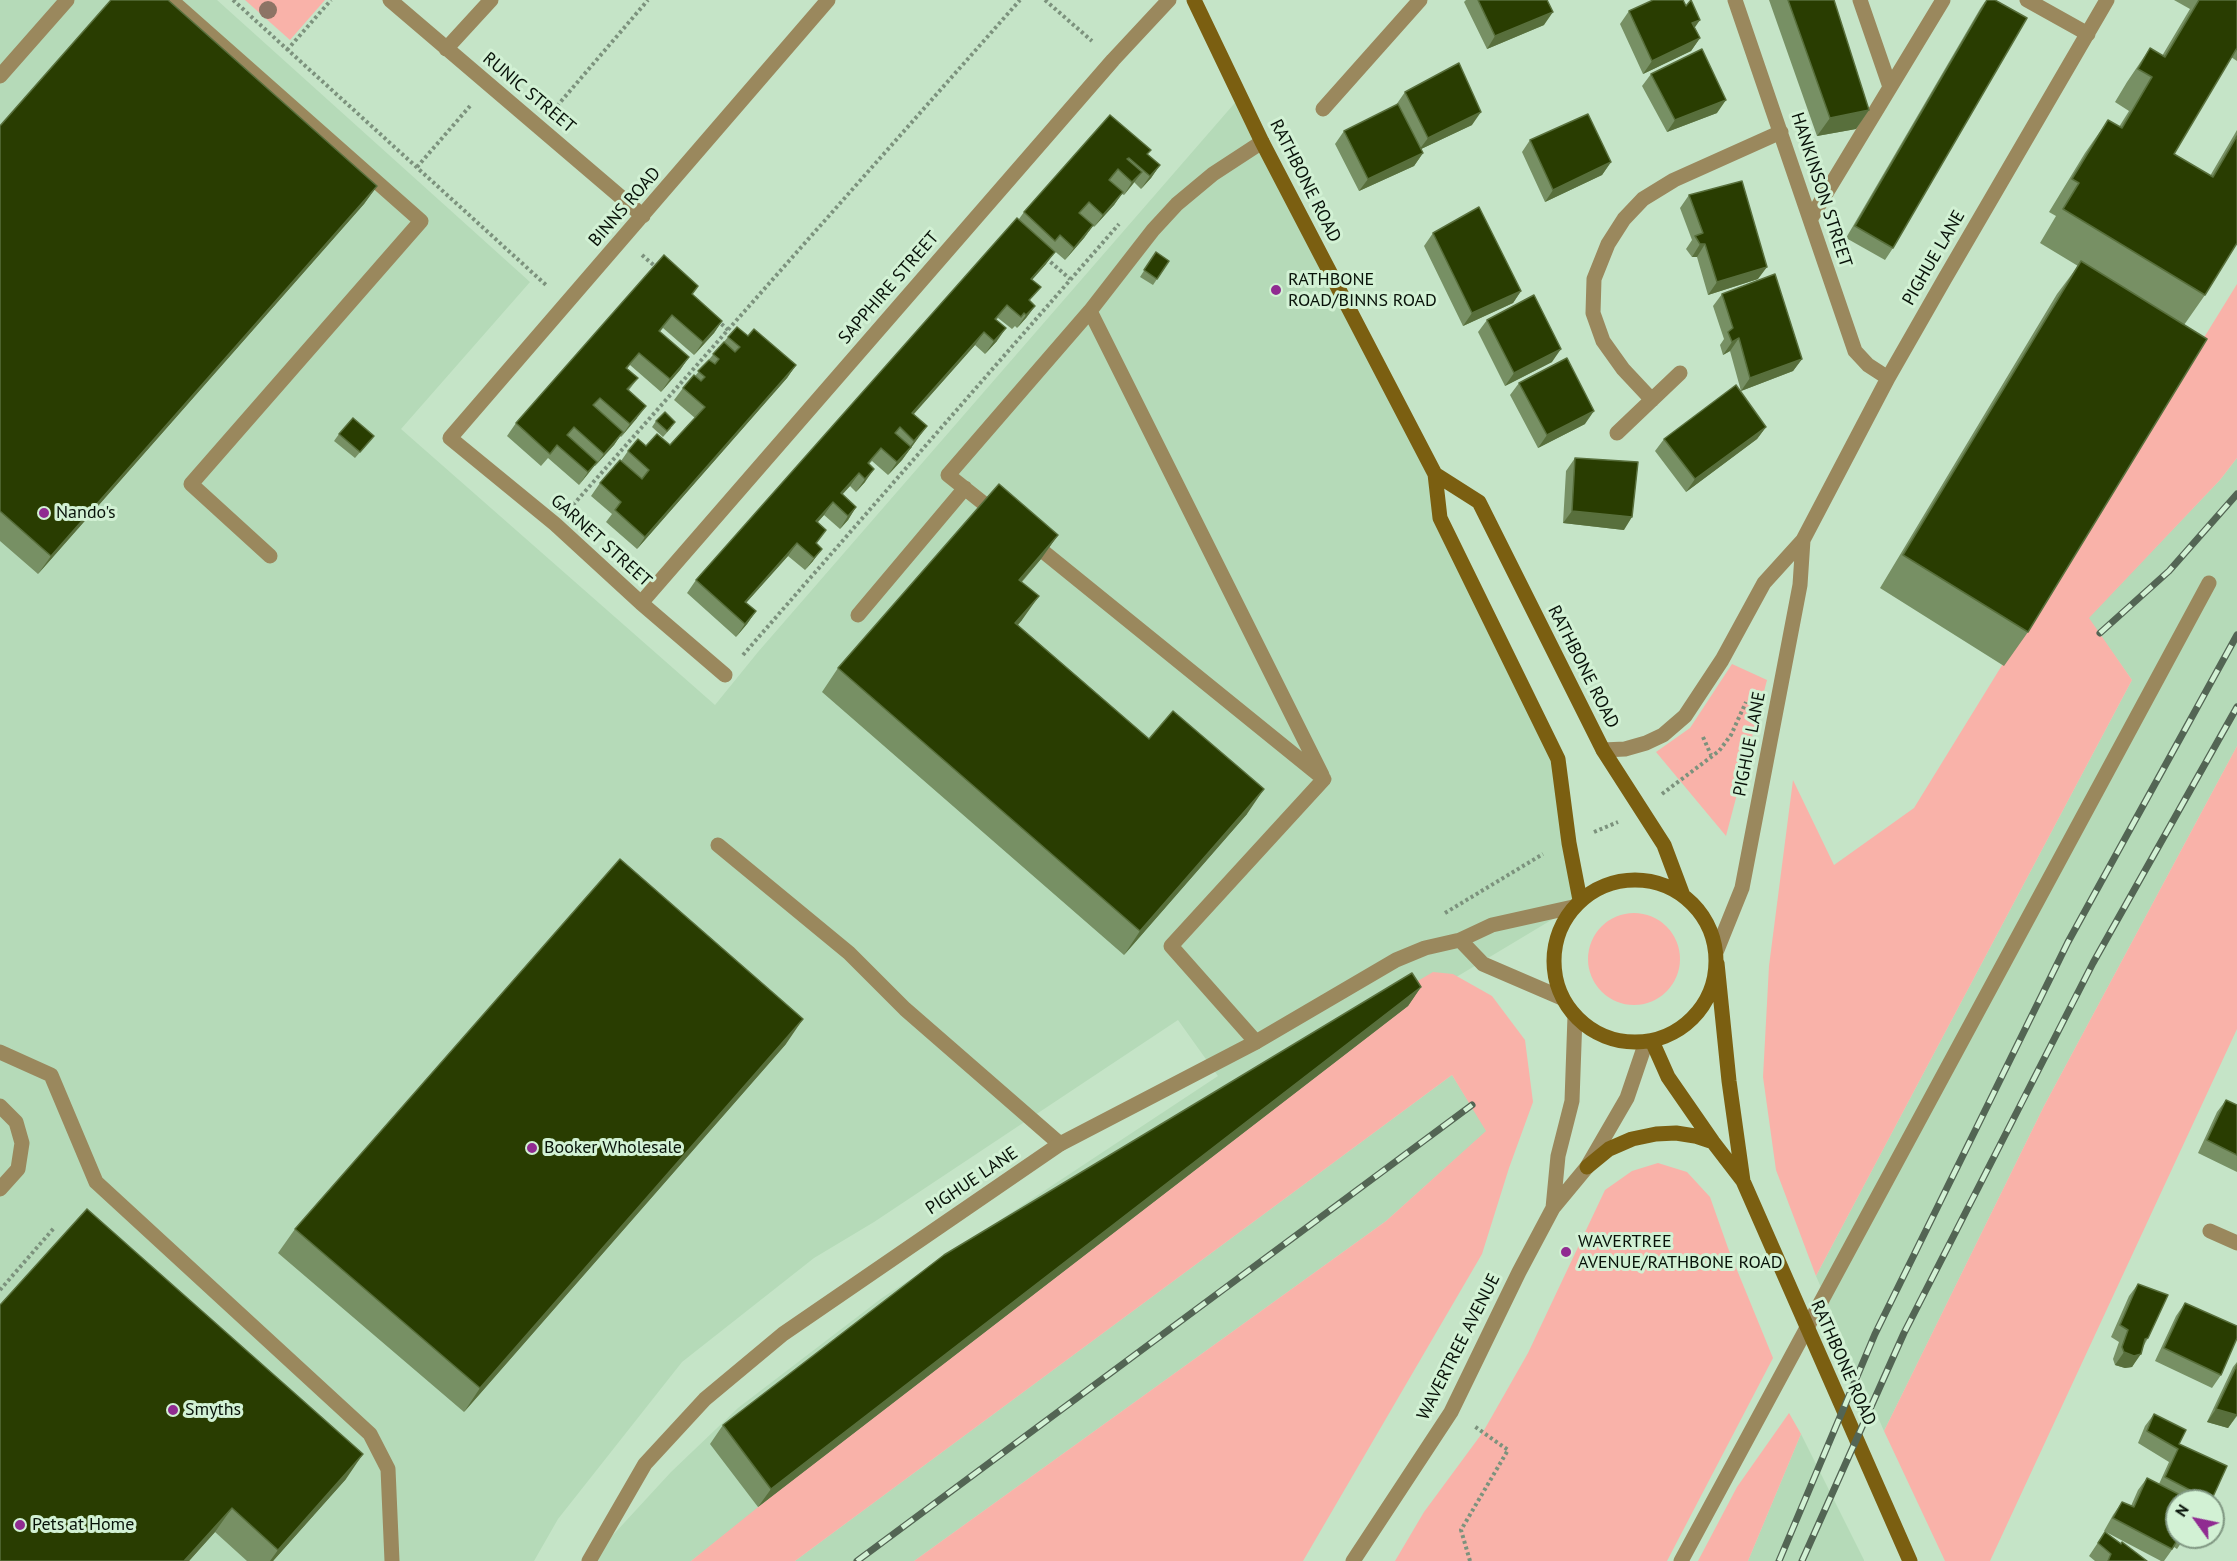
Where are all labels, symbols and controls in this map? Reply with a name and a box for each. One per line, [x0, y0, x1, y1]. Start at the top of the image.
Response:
street label: RUNIC STREET [478, 48, 580, 138]
street label: HANKINSON STREET [1786, 110, 1856, 270]
street label: RATHBONE ROAD [1265, 116, 1345, 246]
street label: BINNS ROAD [585, 163, 665, 251]
street label: PIGHUE LANE [1898, 207, 1970, 309]
street label: SAPPHIRE STREET [834, 227, 944, 349]
place label: RATHBONE ROAD/BINNS ROAD [1288, 269, 1437, 312]
marker: RATHBONE ROAD/BINNS ROAD [1269, 283, 1283, 297]
street label: GARNET STREET [546, 490, 656, 592]
place label: Nando's [56, 502, 116, 524]
marker: Nando's [37, 506, 51, 520]
street label: RATHBONE ROAD [1543, 602, 1623, 732]
street label: PIGHUE LANE [1729, 690, 1771, 798]
place label: Booker Wholesale [544, 1137, 682, 1159]
marker: Booker Wholesale [525, 1141, 539, 1155]
street label: PIGHUE LANE [922, 1142, 1022, 1220]
place label: WAVERTREE AVENUE/RATHBONE ROAD [1578, 1231, 1783, 1274]
marker: WAVERTREE AVENUE/RATHBONE ROAD [1559, 1245, 1573, 1259]
street label: WAVERTREE AVENUE [1413, 1270, 1505, 1424]
street label: RATHBONE ROAD [1806, 1297, 1880, 1429]
place label: Smyths [185, 1399, 241, 1421]
marker: Smyths [166, 1403, 180, 1417]
north arrow [2165, 1489, 2225, 1549]
text: N [2170, 1500, 2193, 1520]
place label: Pets at Home [32, 1514, 134, 1536]
marker: Pets at Home [13, 1518, 27, 1532]

